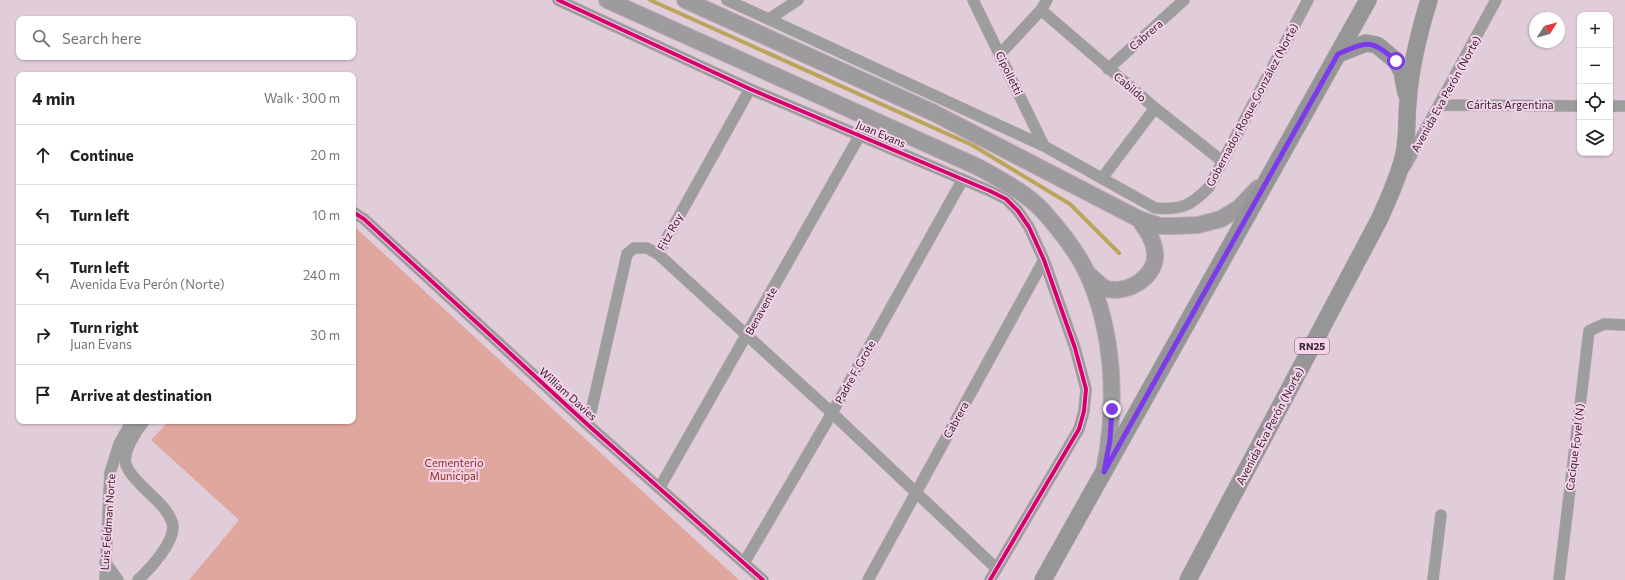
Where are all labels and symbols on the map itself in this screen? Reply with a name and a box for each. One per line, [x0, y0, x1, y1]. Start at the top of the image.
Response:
north arrow [1529, 12, 1565, 48]
street label: Cabrera [1126, 17, 1165, 53]
street label: Gobernador Roque González (Norte) [1203, 21, 1300, 189]
street label: Avenida Eva Perón (Norte) [1408, 33, 1483, 154]
street label: Cipolletti [993, 49, 1026, 97]
route start [1387, 52, 1405, 70]
street label: Cabildo [1111, 69, 1150, 104]
street label: Cáritas Argentina [1466, 98, 1554, 111]
street label: Juan Evans [854, 117, 908, 151]
street label: Fitz Roy [654, 211, 685, 253]
street label: Benavente [742, 284, 779, 337]
street label: Padre F. Grote [832, 338, 877, 406]
road number: RN25 [1295, 338, 1329, 354]
street label: William Davies [537, 364, 600, 423]
street label: Avenida Eva Perón (Norte) [1233, 365, 1306, 487]
street label: Cabrera [940, 399, 971, 440]
route end [1103, 400, 1121, 418]
street label: Cacique Foyel (N) [1563, 403, 1586, 491]
park label: Cementerio Municipal [424, 456, 484, 482]
street label: Luis Feldman Norte [98, 473, 117, 571]

